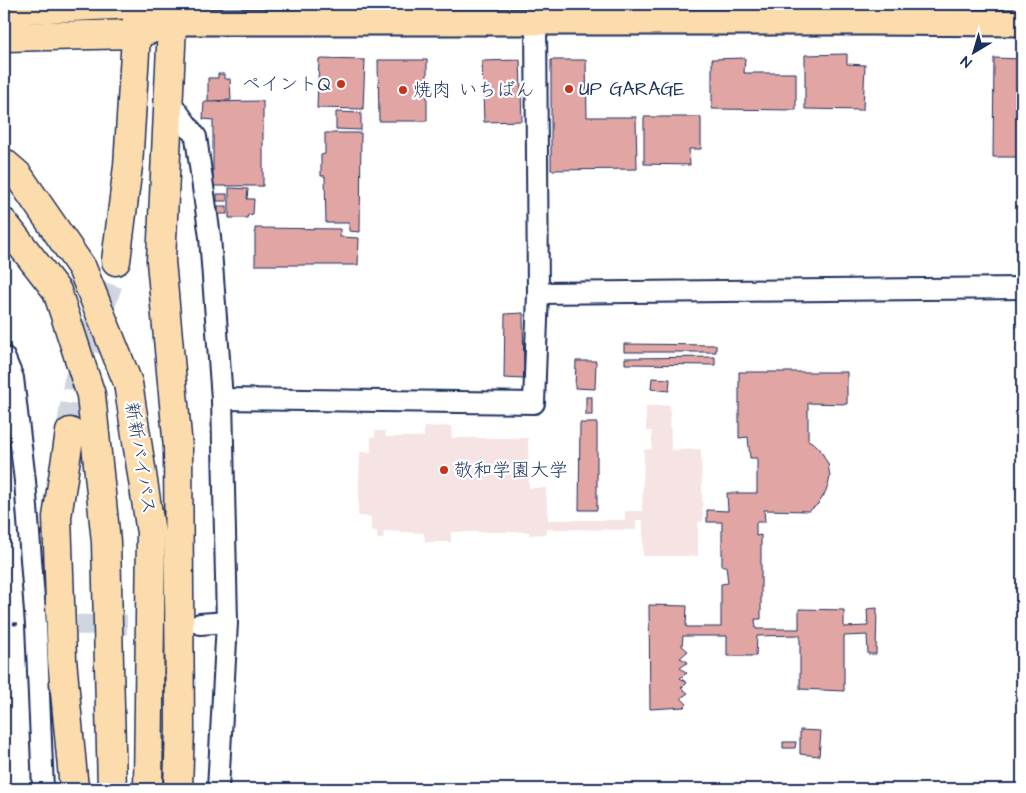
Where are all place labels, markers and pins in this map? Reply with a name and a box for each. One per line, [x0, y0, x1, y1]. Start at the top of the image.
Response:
place label: ペイントQ [241, 71, 331, 98]
place label: UP GARAGE [579, 76, 685, 103]
place label: 焼肉 いちばん [413, 77, 535, 104]
marker: ペイントQ [335, 78, 347, 90]
marker: UP GARAGE [563, 83, 575, 95]
marker: 焼肉 いちばん [397, 84, 409, 96]
place label: 敬和学園大学 [454, 457, 568, 484]
marker: 敬和学園大学 [438, 464, 450, 476]

